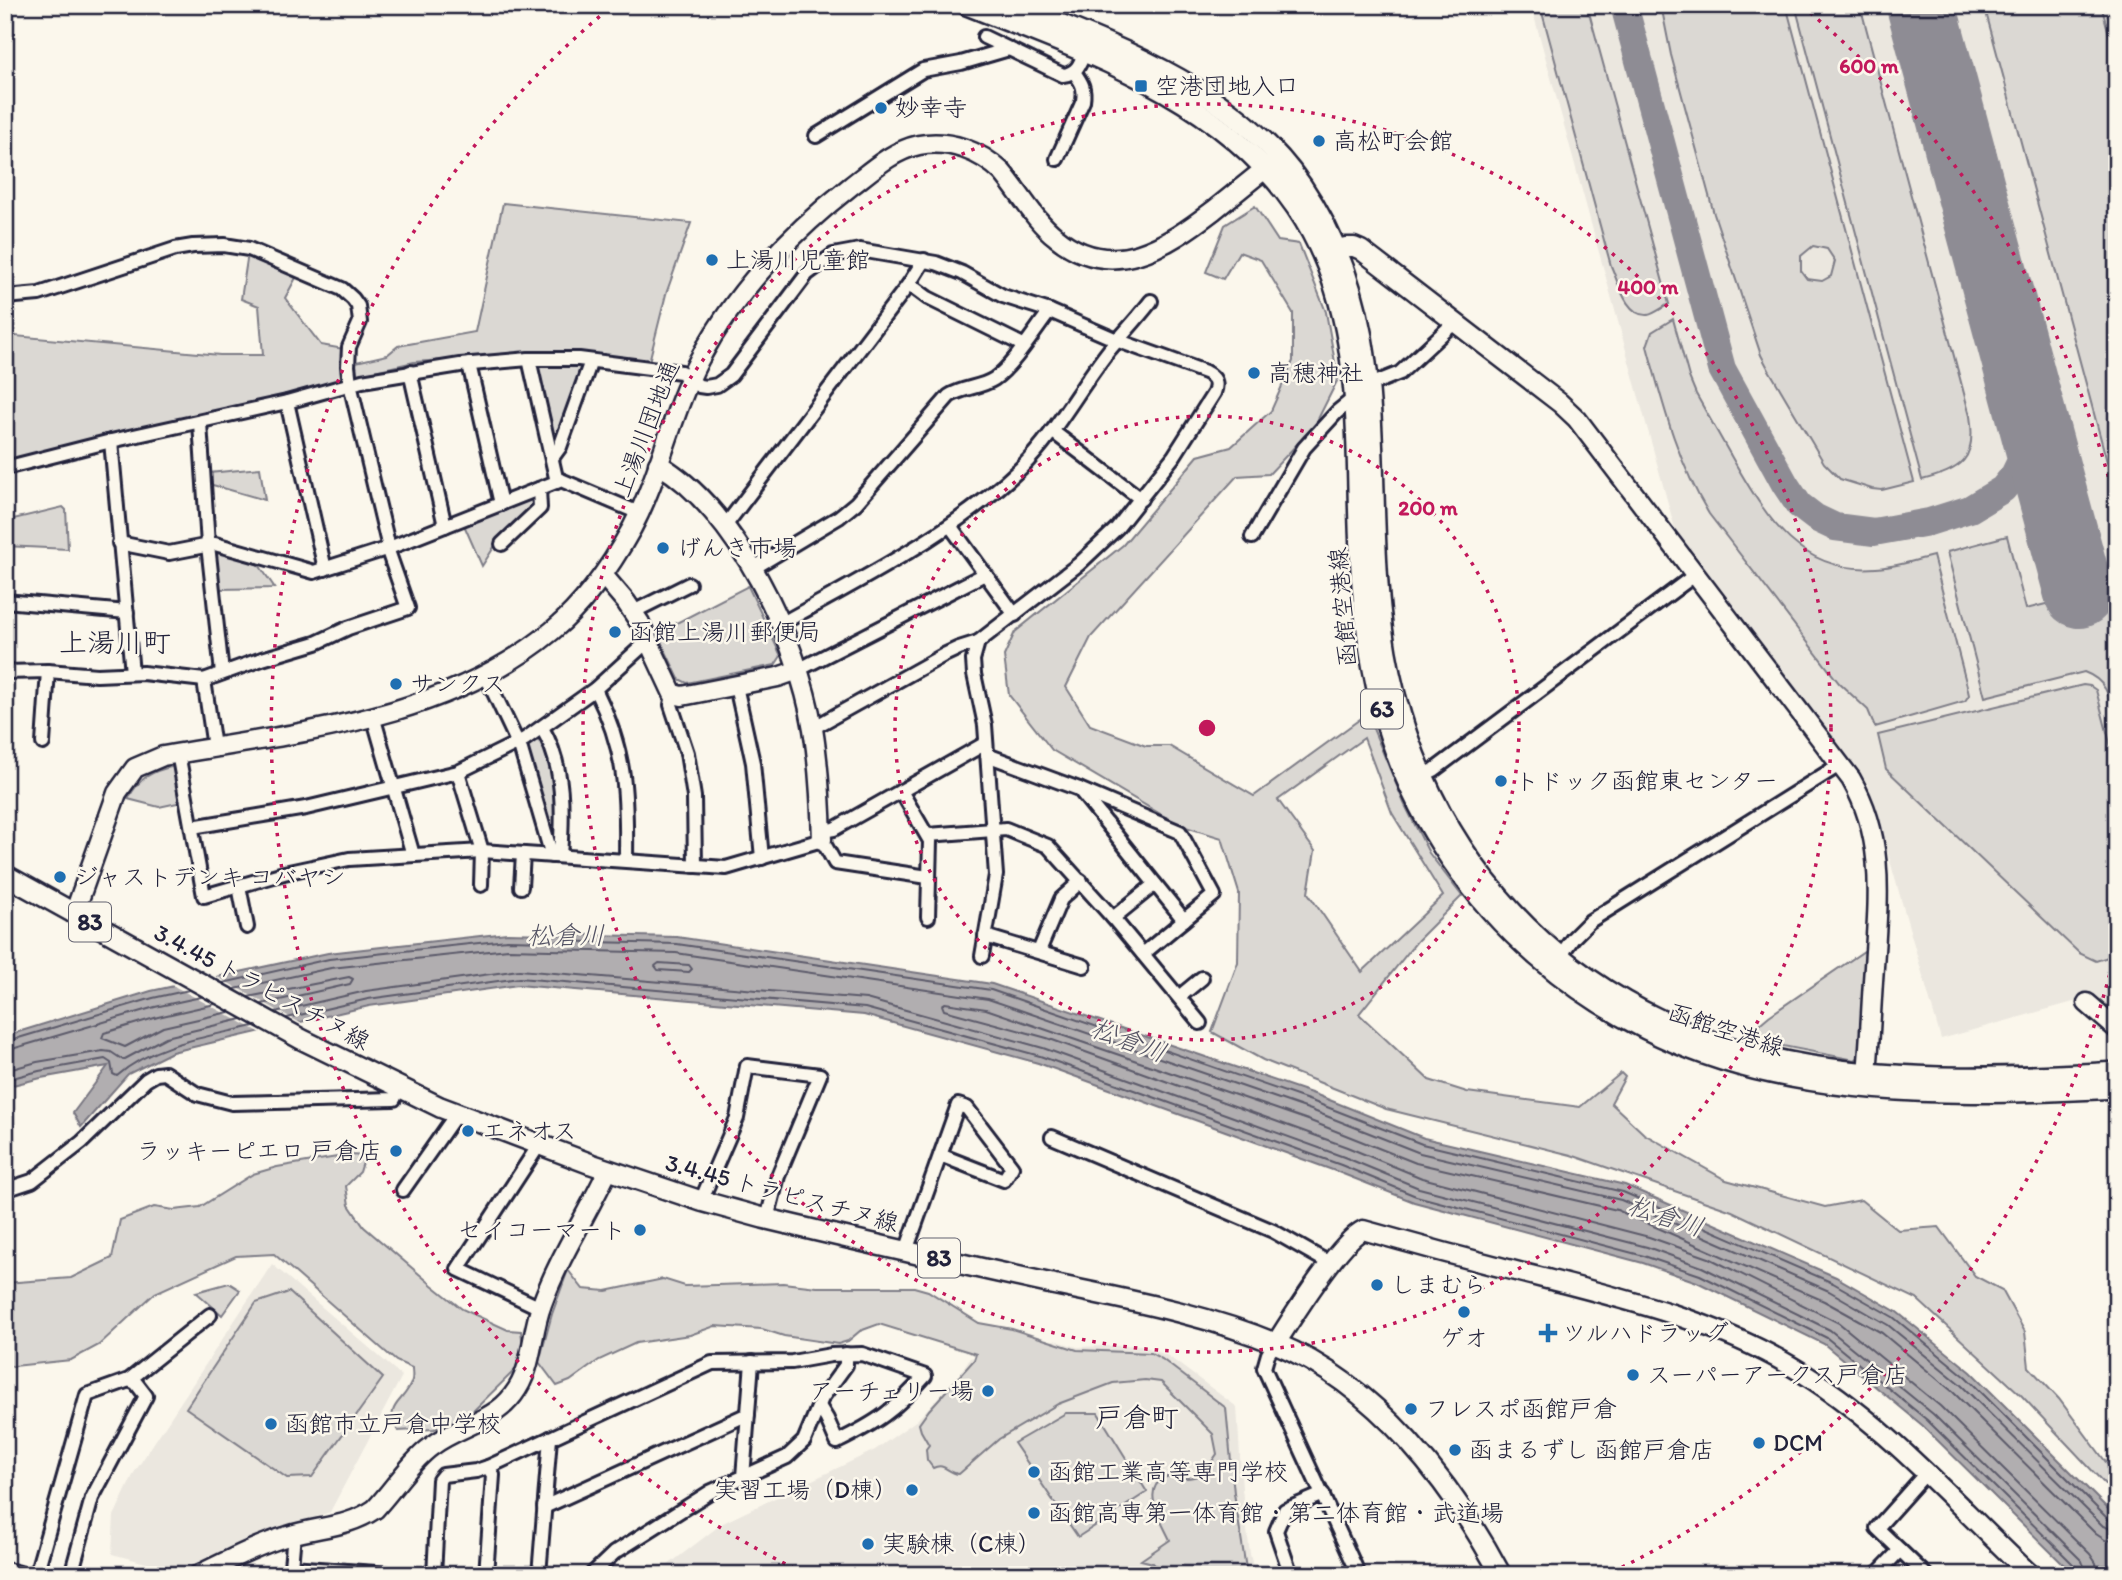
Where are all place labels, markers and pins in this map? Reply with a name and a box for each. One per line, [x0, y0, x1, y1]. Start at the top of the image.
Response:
place label: 空港団地入口 [1155, 71, 1299, 100]
marker: 空港団地入口 [1133, 78, 1149, 94]
place label: 妙幸寺 [895, 93, 967, 122]
marker: 妙幸寺 [873, 100, 889, 116]
place label: 高松町会館 [1333, 126, 1453, 155]
marker: 高松町会館 [1311, 133, 1327, 149]
place label: 上湯川児童館 [726, 245, 870, 274]
marker: 上湯川児童館 [704, 252, 720, 268]
place label: 高穂神社 [1268, 358, 1364, 387]
marker: 高穂神社 [1246, 365, 1262, 381]
place label: げんき市場 [677, 533, 797, 562]
marker: げんき市場 [655, 540, 671, 556]
place label: 函館上湯川郵便局 [629, 617, 821, 646]
marker: 函館上湯川郵便局 [607, 624, 623, 640]
place label: サンクス [410, 669, 506, 698]
marker: サンクス [388, 676, 404, 692]
centre of rings [1195, 716, 1219, 740]
place label: トドック函館東センター [1515, 766, 1778, 795]
marker: トドック函館東センター [1493, 773, 1509, 789]
place label: ジャストデンキ コバヤシ [74, 862, 345, 891]
marker: ジャストデンキ コバヤシ [52, 869, 68, 885]
place label: エネオス [482, 1116, 577, 1145]
marker: エネオス [460, 1123, 476, 1139]
place label: ラッキーピエロ 戸倉店 [137, 1136, 382, 1165]
marker: ラッキーピエロ 戸倉店 [388, 1143, 404, 1159]
place label: セイコーマート [458, 1215, 626, 1244]
marker: セイコーマート [632, 1222, 648, 1238]
place label: しまむら [1391, 1270, 1487, 1299]
marker: しまむら [1369, 1277, 1385, 1293]
marker: ゲオ [1456, 1304, 1472, 1320]
place label: ツルハドラッグ [1562, 1318, 1729, 1347]
place label: ゲオ [1440, 1323, 1488, 1352]
marker: ツルハドラッグ [1540, 1325, 1556, 1341]
place label: スーパーアークス戸倉店 [1647, 1360, 1908, 1389]
marker: スーパーアークス戸倉店 [1625, 1367, 1641, 1383]
place label: アーチェリー場 [809, 1376, 974, 1405]
marker: アーチェリー場 [980, 1383, 996, 1399]
place label: フレスポ函館戸倉 [1425, 1394, 1617, 1423]
marker: フレスポ函館戸倉 [1403, 1401, 1419, 1417]
place label: 函館市立戸倉中学校 [285, 1409, 501, 1438]
marker: 函館市立戸倉中学校 [263, 1416, 279, 1432]
place label: DCM [1773, 1428, 1823, 1457]
place label: 函まるずし 函館戸倉店 [1469, 1435, 1714, 1464]
marker: DCM [1751, 1435, 1767, 1451]
marker: 函まるずし 函館戸倉店 [1447, 1442, 1463, 1458]
place label: 函館工業高等専門学校 [1048, 1457, 1288, 1486]
marker: 函館工業高等専門学校 [1026, 1464, 1042, 1480]
place label: 実習工場（D棟） [714, 1475, 898, 1504]
marker: 実習工場（D棟） [904, 1482, 920, 1498]
place label: 函館高専第一体育館・第二体育館・武道場 [1048, 1498, 1504, 1527]
marker: 函館高専第一体育館・第二体育館・武道場 [1026, 1505, 1042, 1521]
place label: 実験棟（C棟） [882, 1529, 1041, 1558]
marker: 実験棟（C棟） [860, 1536, 876, 1552]

